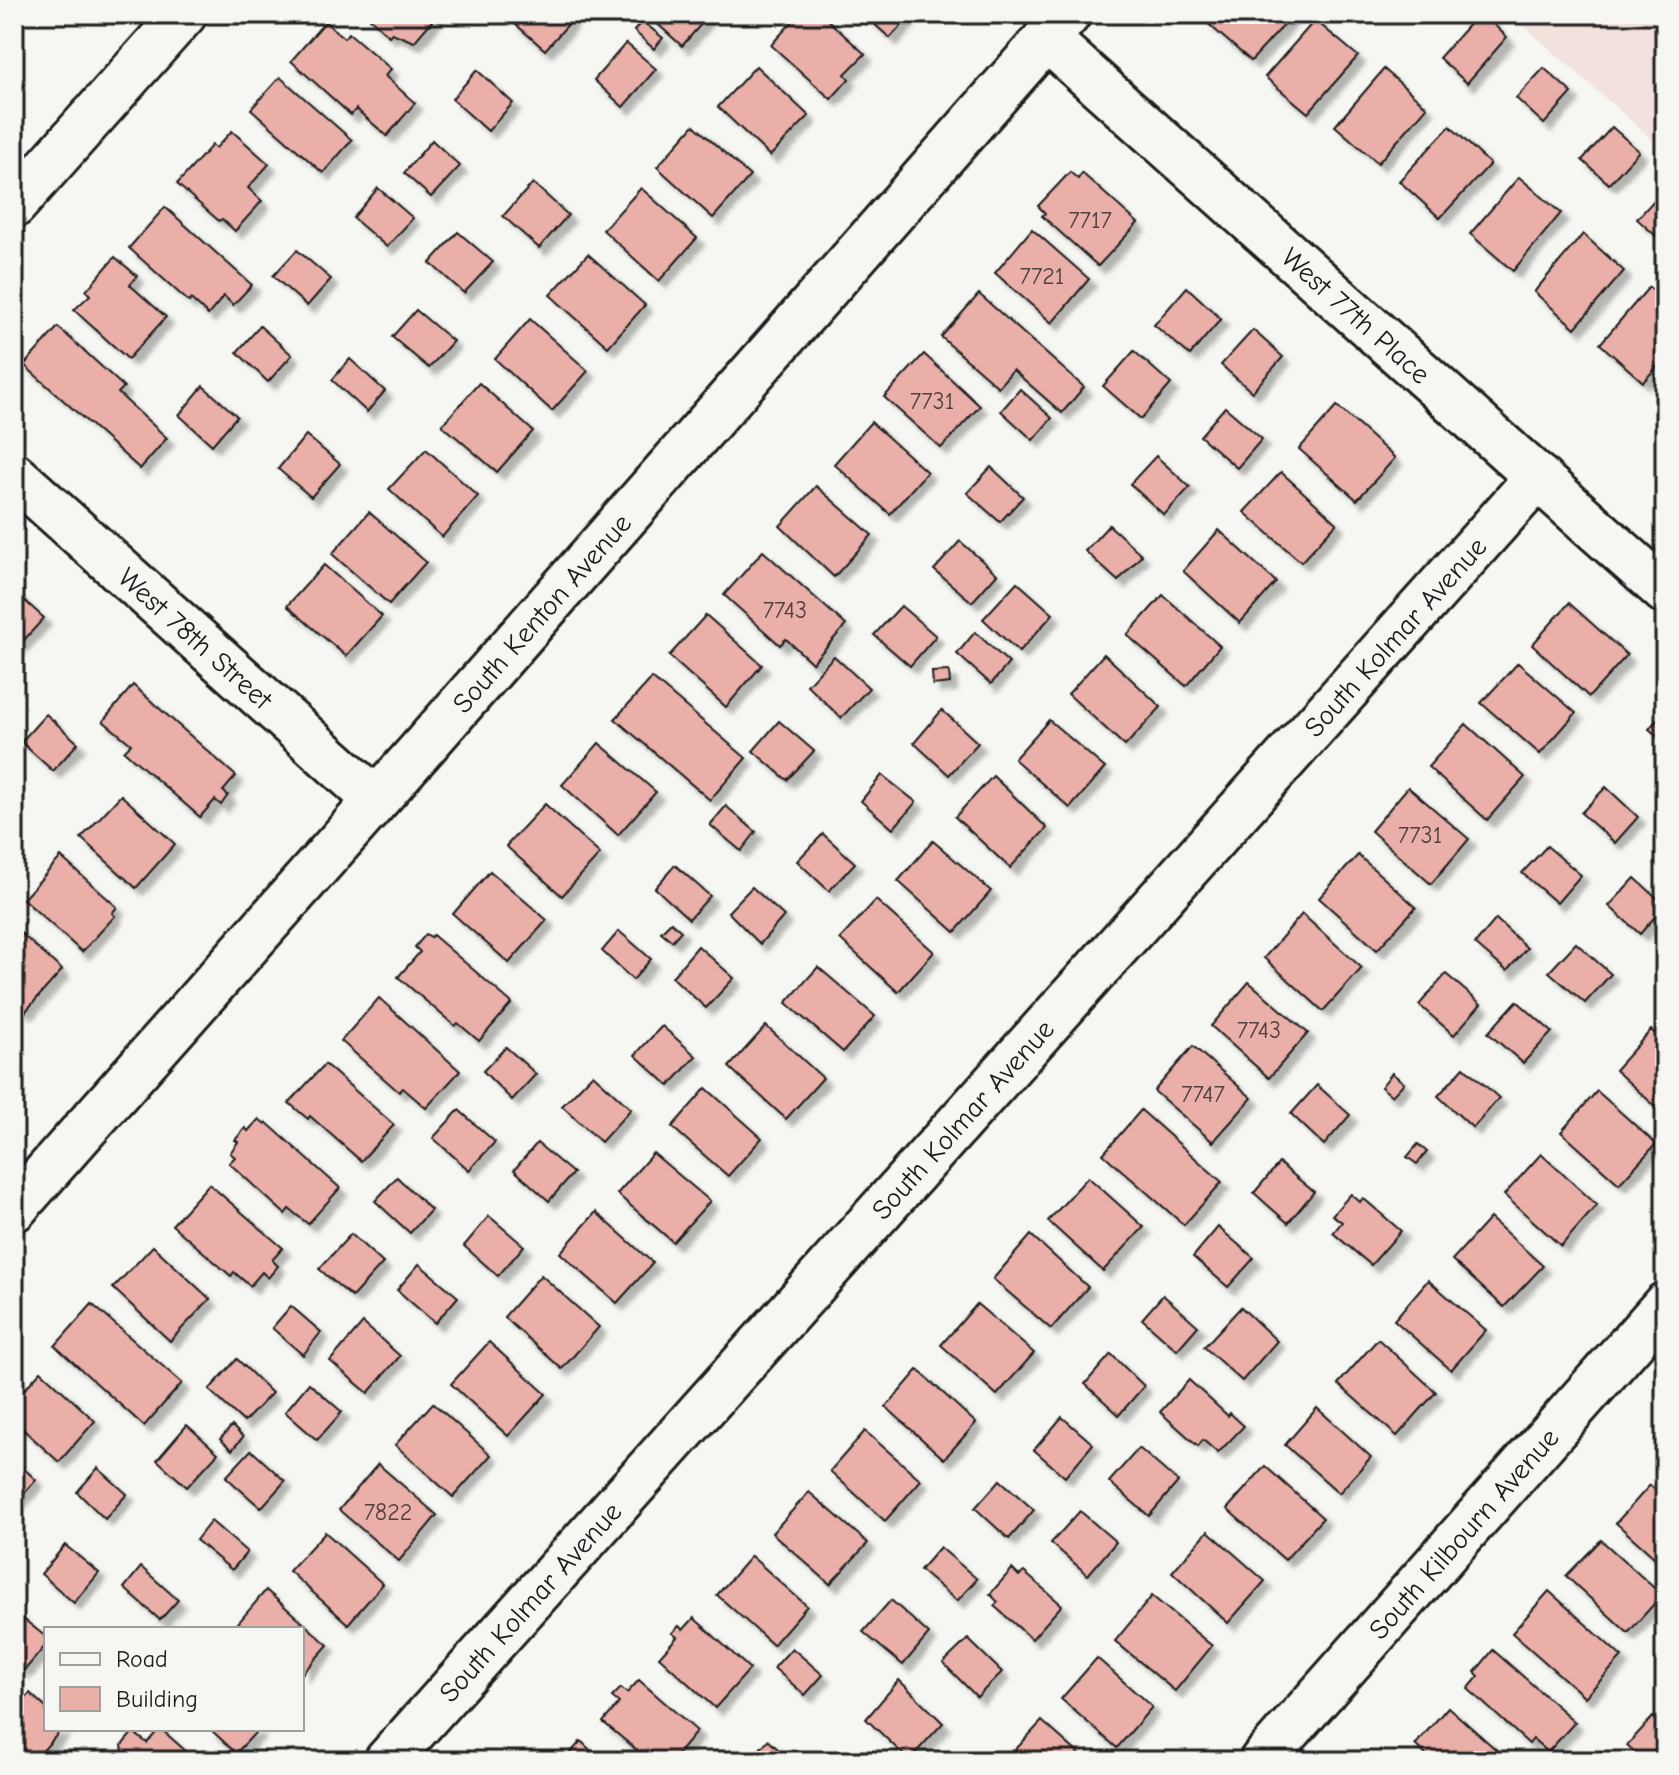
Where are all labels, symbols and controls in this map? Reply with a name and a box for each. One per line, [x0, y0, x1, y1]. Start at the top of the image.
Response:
house number: 7717 [1068, 206, 1112, 234]
street label: West 77th Place [1275, 241, 1436, 391]
house number: 7721 [1020, 262, 1064, 290]
house number: 7731 [910, 387, 954, 415]
street label: South Kenton Avenue [446, 507, 638, 720]
street label: South Kolmar Avenue [1298, 531, 1493, 744]
street label: West 78th Street [111, 562, 279, 717]
house number: 7743 [763, 596, 807, 624]
house number: 7731 [1398, 821, 1442, 849]
street label: South Kolmar Avenue [865, 1013, 1061, 1226]
house number: 7743 [1237, 1016, 1281, 1044]
house number: 7747 [1181, 1080, 1225, 1108]
street label: South Kilbourn Avenue [1362, 1422, 1566, 1646]
street label: South Kolmar Avenue [433, 1496, 628, 1709]
house number: 7822 [364, 1498, 412, 1526]
legend [44, 1627, 304, 1731]
text: Road [116, 1645, 168, 1673]
text: Building [116, 1685, 198, 1713]

